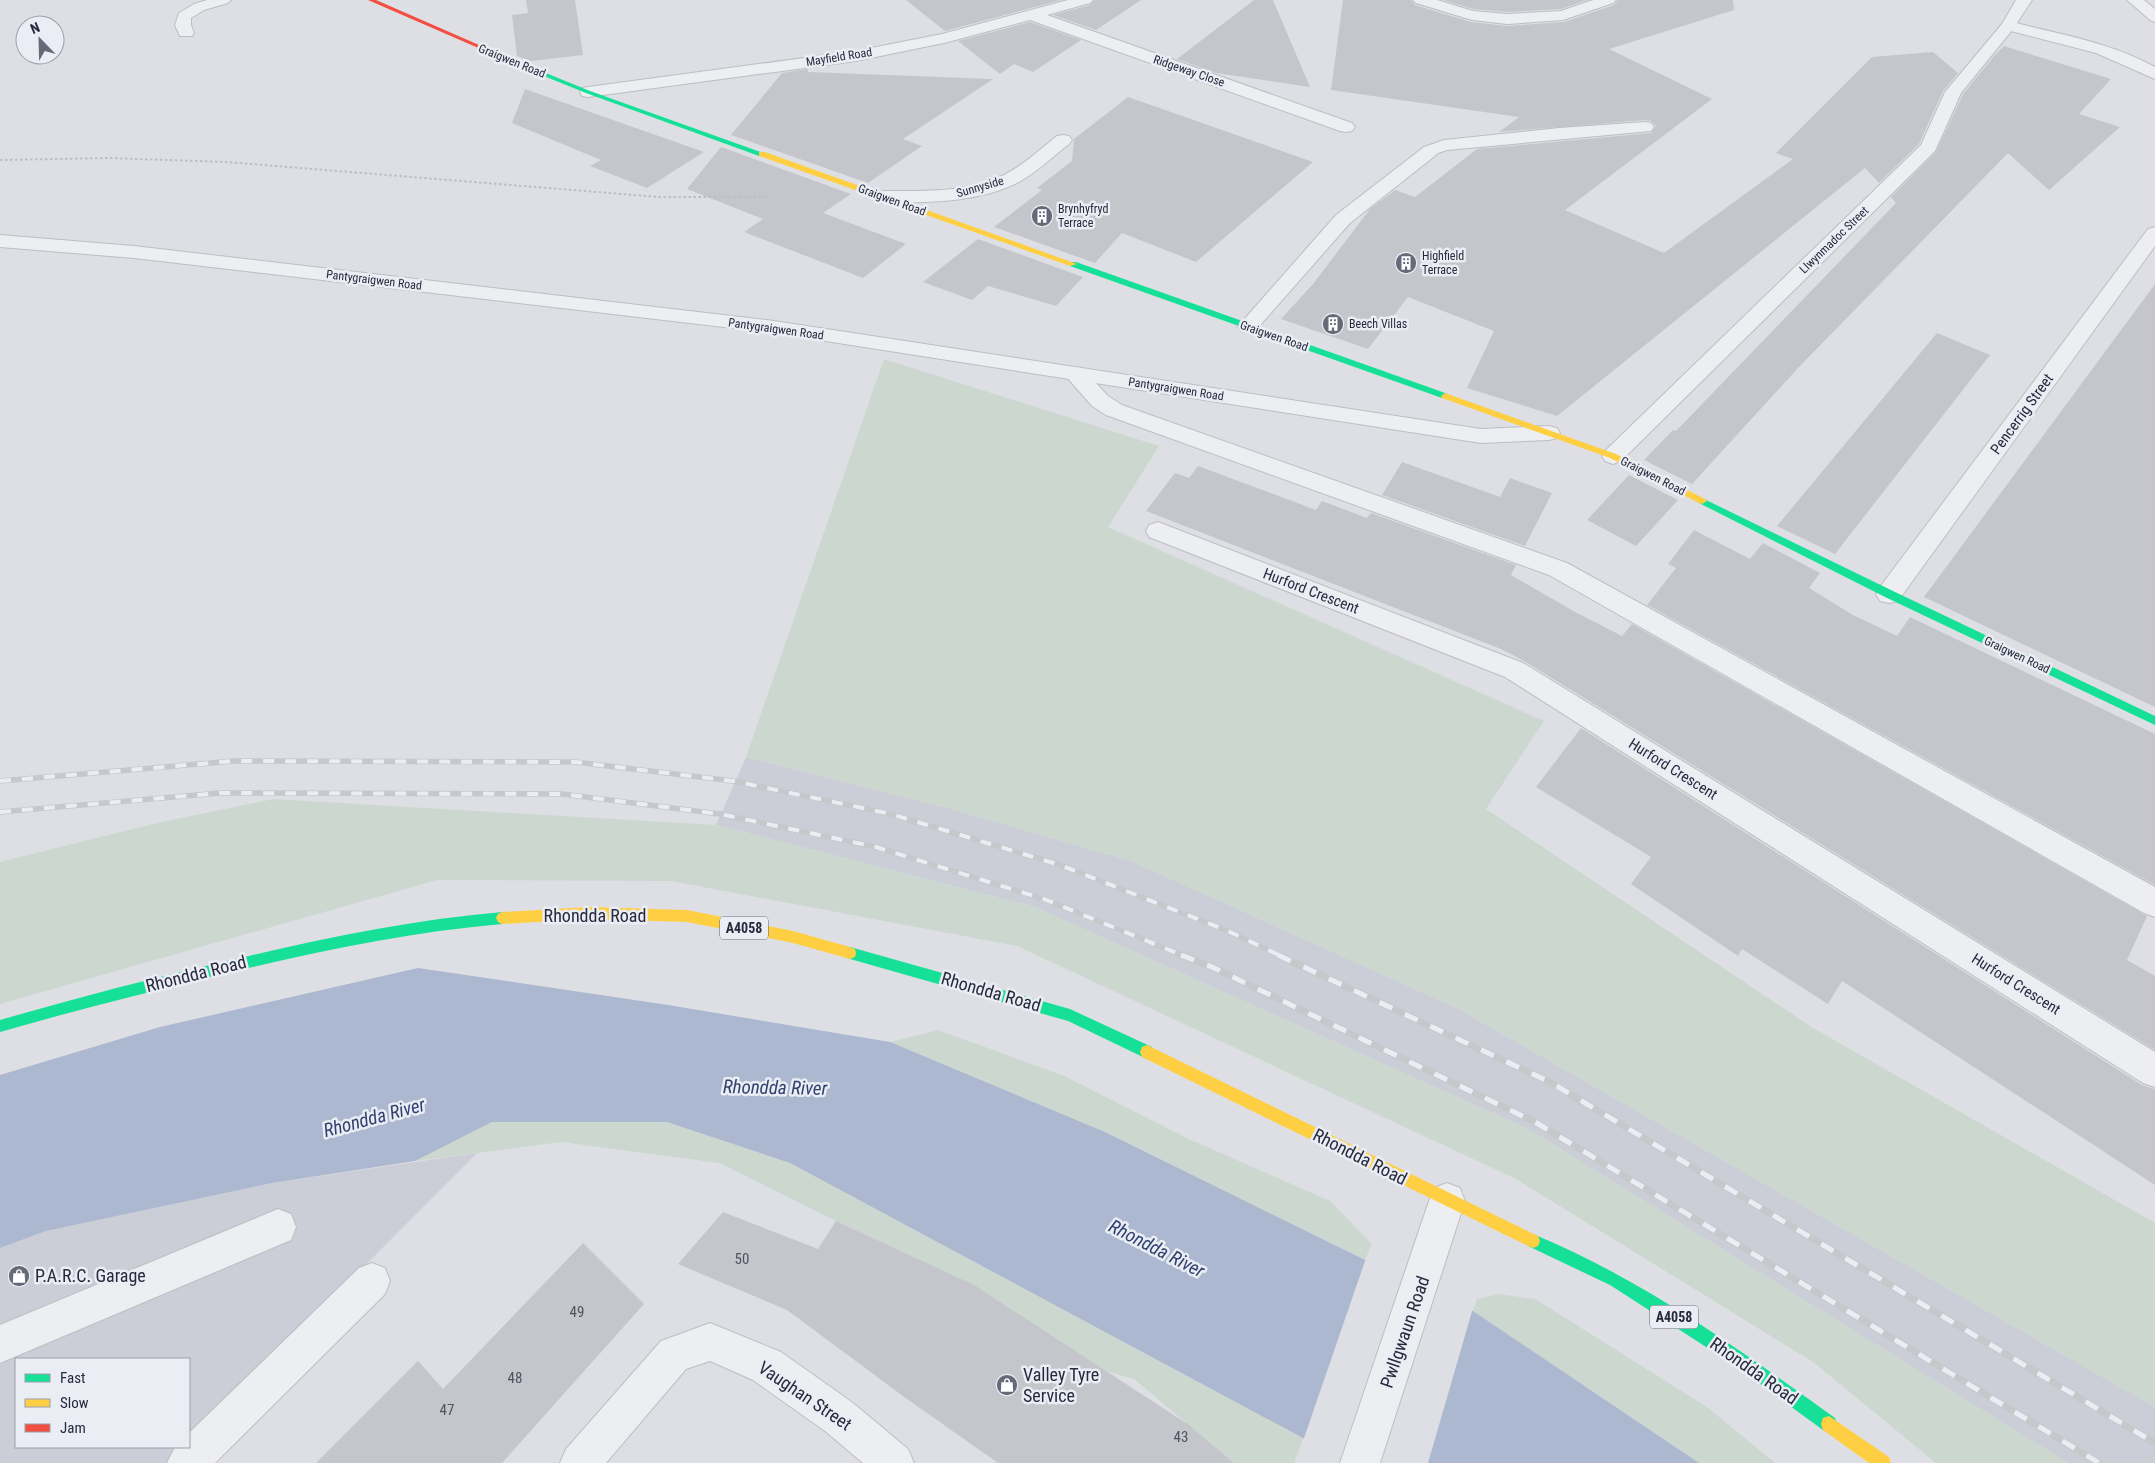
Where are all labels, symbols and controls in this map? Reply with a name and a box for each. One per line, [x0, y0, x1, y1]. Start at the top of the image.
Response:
north arrow [15, 15, 65, 65]
text: N [28, 19, 42, 37]
street label: Graigwen Road [476, 41, 548, 81]
street label: Mayfield Road [805, 45, 873, 69]
street label: Ridgeway Close [1151, 52, 1227, 90]
street label: Sunnyside [955, 173, 1006, 200]
street label: Graigwen Road [856, 181, 928, 219]
place label: Brynhyfryd Terrace [1058, 202, 1108, 230]
street label: Llwynmadoc Street [1797, 203, 1872, 276]
building icon: Brynhyfryd Terrace [1030, 204, 1054, 228]
place label: Highfield Terrace [1422, 249, 1464, 277]
building icon: Highfield Terrace [1394, 251, 1418, 275]
street label: Pantygraigwen Road [325, 267, 423, 293]
building icon: Beech Villas [1321, 312, 1345, 336]
street label: Pantygraigwen Road [727, 315, 825, 343]
place label: Beech Villas [1349, 317, 1407, 331]
street label: Graigwen Road [1238, 318, 1310, 354]
street label: Pencerrig Street [1987, 370, 2057, 458]
street label: Pantygraigwen Road [1127, 375, 1225, 403]
street label: Graigwen Road [1618, 454, 1688, 498]
street label: Hurford Crescent [1260, 564, 1362, 618]
street label: Graigwen Road [1982, 634, 2052, 676]
street label: Hurford Crescent [1625, 735, 1721, 803]
street label: Rhondda Road [544, 905, 646, 926]
road number: A4058 [720, 916, 768, 940]
street label: Hurford Crescent [1968, 950, 2064, 1018]
street label: Rhondda Road [143, 951, 248, 996]
street label: Rhondda Road [939, 967, 1043, 1016]
water label: Rhondda River [723, 1075, 828, 1100]
water label: Rhondda River [321, 1093, 428, 1142]
street label: Rhondda Road [1310, 1124, 1411, 1189]
water label: Rhondda River [1105, 1215, 1209, 1283]
house number: 50 [735, 1250, 749, 1268]
shop icon: P.A.R.C. Garage [7, 1264, 31, 1288]
place label: P.A.R.C. Garage [35, 1265, 146, 1286]
street label: Pwllgwaun Road [1376, 1273, 1433, 1390]
house number: 49 [570, 1303, 584, 1321]
road number: A4058 [1650, 1305, 1698, 1328]
street label: Rhondda Road [1706, 1333, 1802, 1409]
street label: Vaughan Street [755, 1357, 856, 1435]
legend [15, 1358, 190, 1448]
place label: Valley Tyre Service [1023, 1364, 1099, 1406]
text: Fast [60, 1369, 85, 1387]
house number: 48 [508, 1369, 522, 1387]
shop icon: Valley Tyre Service [995, 1373, 1019, 1397]
text: Slow [60, 1394, 89, 1412]
house number: 47 [440, 1401, 454, 1419]
text: Jam [60, 1419, 86, 1437]
house number: 43 [1174, 1428, 1188, 1446]

